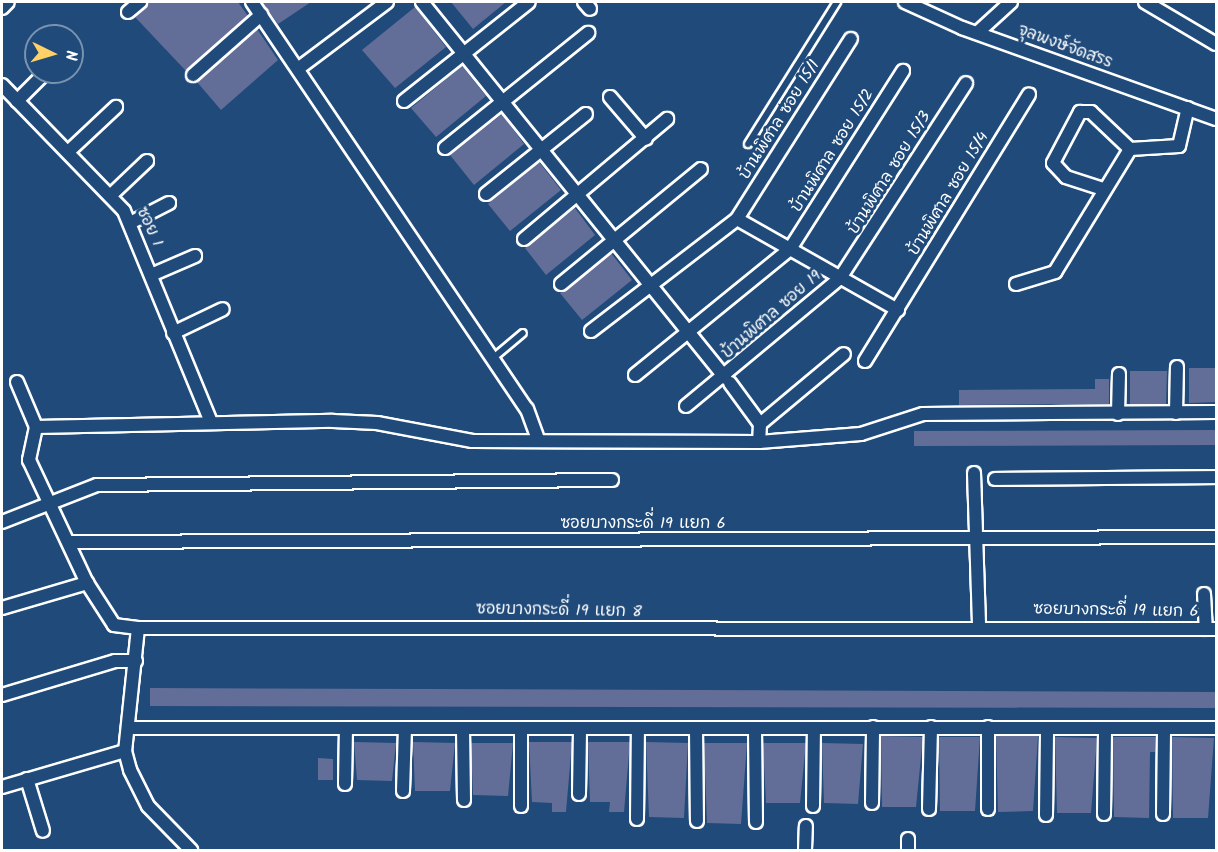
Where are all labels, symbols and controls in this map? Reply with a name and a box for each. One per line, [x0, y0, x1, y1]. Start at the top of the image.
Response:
street label: จุลพงษ์จัดสรร [1015, 21, 1115, 73]
north arrow [24, 24, 84, 84]
text: N [58, 49, 83, 62]
street label: บ้านพิศาล ซอย 15/1 [736, 57, 824, 183]
street label: บ้านพิศาล ซอย 15/2 [787, 86, 879, 216]
street label: บ้านพิศาล ซอย 15/3 [844, 108, 936, 238]
street label: บ้านพิศาล ซอย 15/4 [904, 129, 994, 259]
street label: ซอย 1 [132, 204, 166, 250]
street label: บ้านพิศาล ซอย 19 [718, 267, 826, 363]
street label: ซอยบางกระดี่ 19 แยก 6 [560, 514, 726, 534]
street label: ซอยบางกระดี่ 19 แยก 8 [476, 600, 642, 622]
street label: ซอยบางกระดี่ 19 แยก 6 [1033, 600, 1199, 622]

